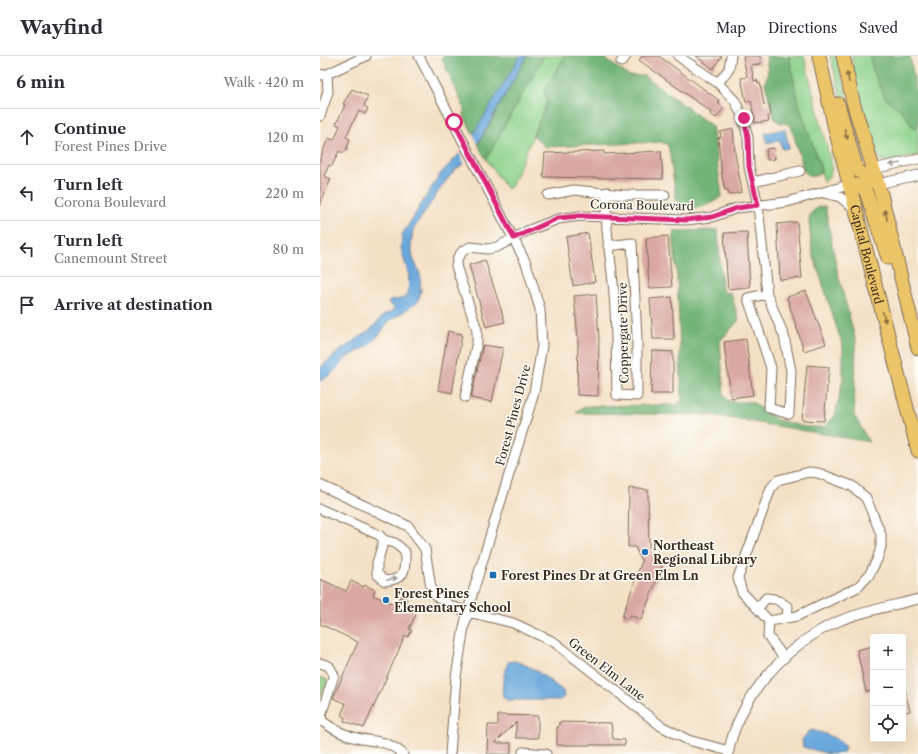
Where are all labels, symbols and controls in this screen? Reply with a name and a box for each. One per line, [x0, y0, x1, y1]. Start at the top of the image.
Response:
text: Wayfind [20, 16, 103, 39]
text: Map [716, 19, 746, 37]
text: Directions [768, 19, 837, 37]
text: Saved [859, 19, 898, 37]
one-way arrow [845, 71, 851, 83]
text: 6 min [16, 72, 65, 92]
text: Walk · 420 m [224, 74, 304, 90]
route end [735, 109, 753, 127]
route start [445, 113, 463, 131]
text: Continue [54, 119, 126, 138]
icon: ahead [16, 126, 38, 148]
text: 120 m [267, 129, 304, 145]
one-way arrow [843, 129, 849, 141]
text: Forest Pines Drive [54, 138, 167, 154]
one-way arrow [889, 161, 901, 167]
text: Turn left [54, 175, 123, 194]
icon: left [16, 182, 38, 204]
text: 220 m [265, 185, 304, 201]
text: Corona Boulevard [54, 194, 166, 210]
street label: Corona Boulevard [590, 197, 695, 213]
street label: Capital Boulevard [847, 203, 887, 306]
one-way arrow [882, 208, 888, 221]
text: Turn left [54, 231, 123, 250]
icon: left [16, 238, 38, 260]
text: 80 m [272, 241, 304, 257]
text: Canemount Street [54, 250, 167, 266]
street label: Coppergate Drive [615, 282, 631, 384]
icon: arrive [16, 294, 38, 316]
text: Arrive at destination [54, 295, 213, 314]
one-way arrow [881, 311, 887, 324]
street label: Forest Pines Drive [492, 362, 534, 467]
place label: Northeast Regional Library [653, 538, 758, 567]
marker: Northeast Regional Library [640, 547, 650, 557]
place label: Forest Pines Dr at Green Elm Ln [501, 568, 700, 583]
marker: Forest Pines Dr at Green Elm Ln [488, 570, 498, 580]
one-way arrow [386, 576, 398, 582]
place label: Forest Pines Elementary School [394, 586, 511, 615]
marker: Forest Pines Elementary School [381, 595, 391, 605]
street label: Green Elm Lane [566, 634, 649, 704]
map controls [870, 634, 906, 742]
button: + [870, 634, 906, 670]
button: − [870, 670, 906, 706]
button: locate [870, 706, 906, 742]

